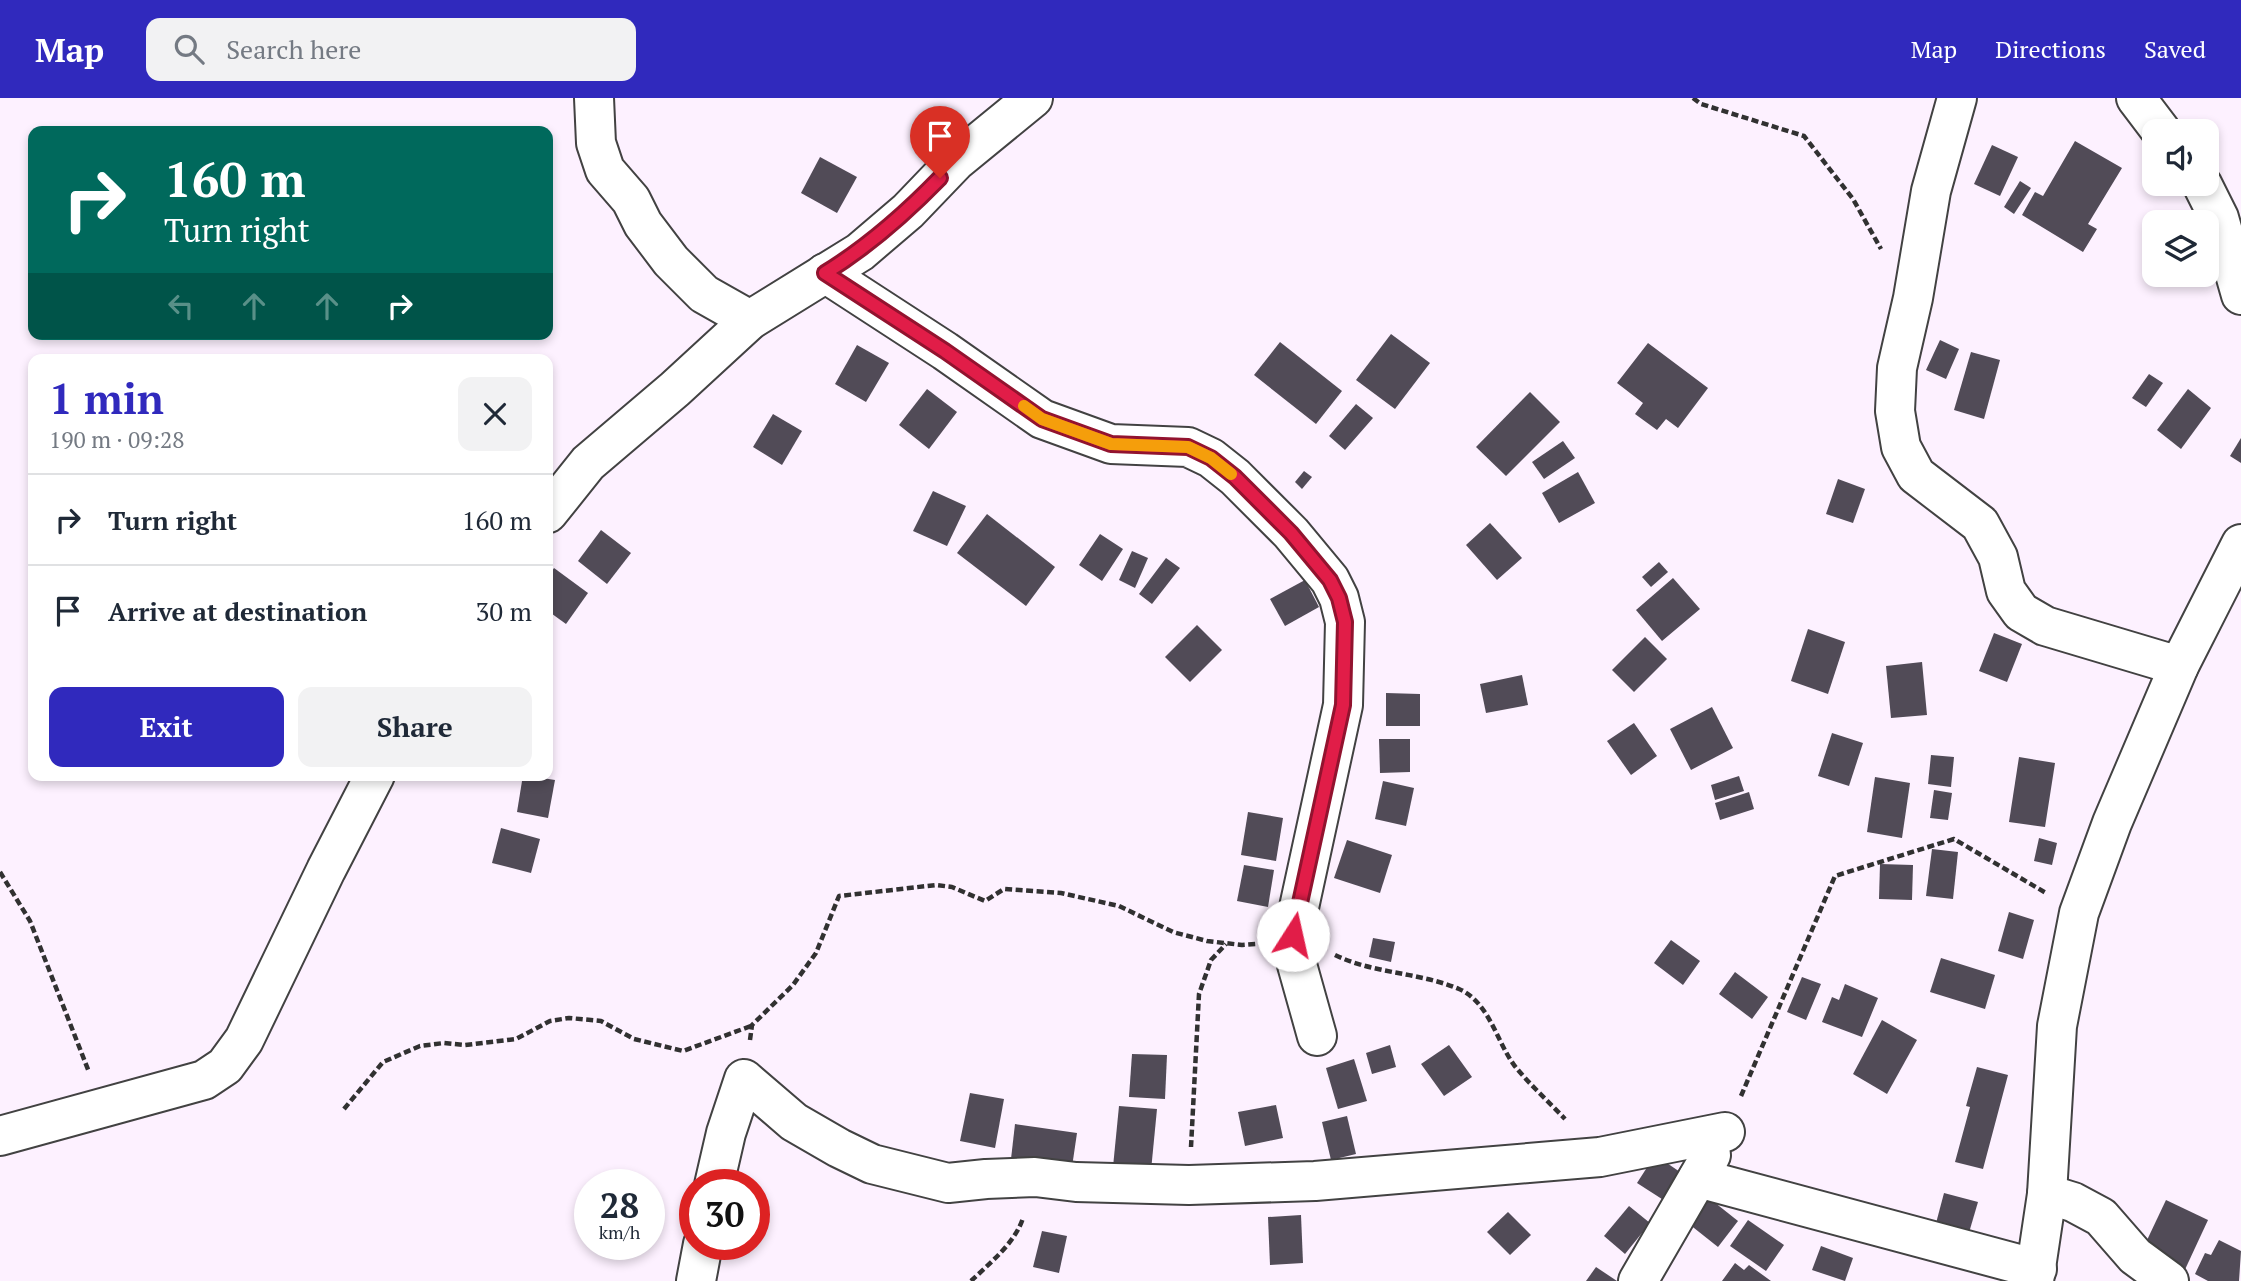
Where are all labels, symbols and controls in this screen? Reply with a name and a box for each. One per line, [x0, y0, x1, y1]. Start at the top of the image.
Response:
search box [146, 18, 636, 81]
text: Map [35, 28, 104, 71]
icon: search [170, 30, 208, 68]
text: Search here [226, 32, 361, 66]
text: Map [1911, 33, 1957, 65]
text: Directions [1995, 33, 2106, 65]
text: Saved [2144, 33, 2206, 65]
pin [910, 106, 970, 178]
icon: arrive [921, 117, 959, 155]
map controls [2142, 119, 2219, 287]
button: sound [2142, 119, 2219, 196]
text: 160 m [164, 146, 306, 211]
icon: right [49, 154, 140, 245]
text: Turn right [164, 209, 310, 251]
button: layers [2142, 210, 2219, 287]
icon: left [162, 287, 200, 325]
icon: ahead [235, 287, 273, 325]
icon: ahead [308, 287, 346, 325]
icon: right [381, 287, 419, 325]
text: 1 min [49, 370, 164, 426]
button: close [458, 377, 532, 451]
text: 190 m · 09:28 [49, 424, 184, 455]
icon: right [49, 501, 87, 539]
text: Turn right [108, 503, 237, 537]
text: 160 m [462, 503, 532, 537]
icon: arrive [49, 592, 87, 630]
text: Arrive at destination [108, 594, 367, 628]
text: 30 m [476, 594, 532, 628]
button: Exit [49, 687, 284, 767]
button: Share [298, 687, 532, 767]
position arrow [1256, 898, 1330, 972]
speed limit sign: 30 [679, 1169, 770, 1260]
text: 28 [600, 1182, 639, 1228]
text: km/h [599, 1220, 640, 1244]

